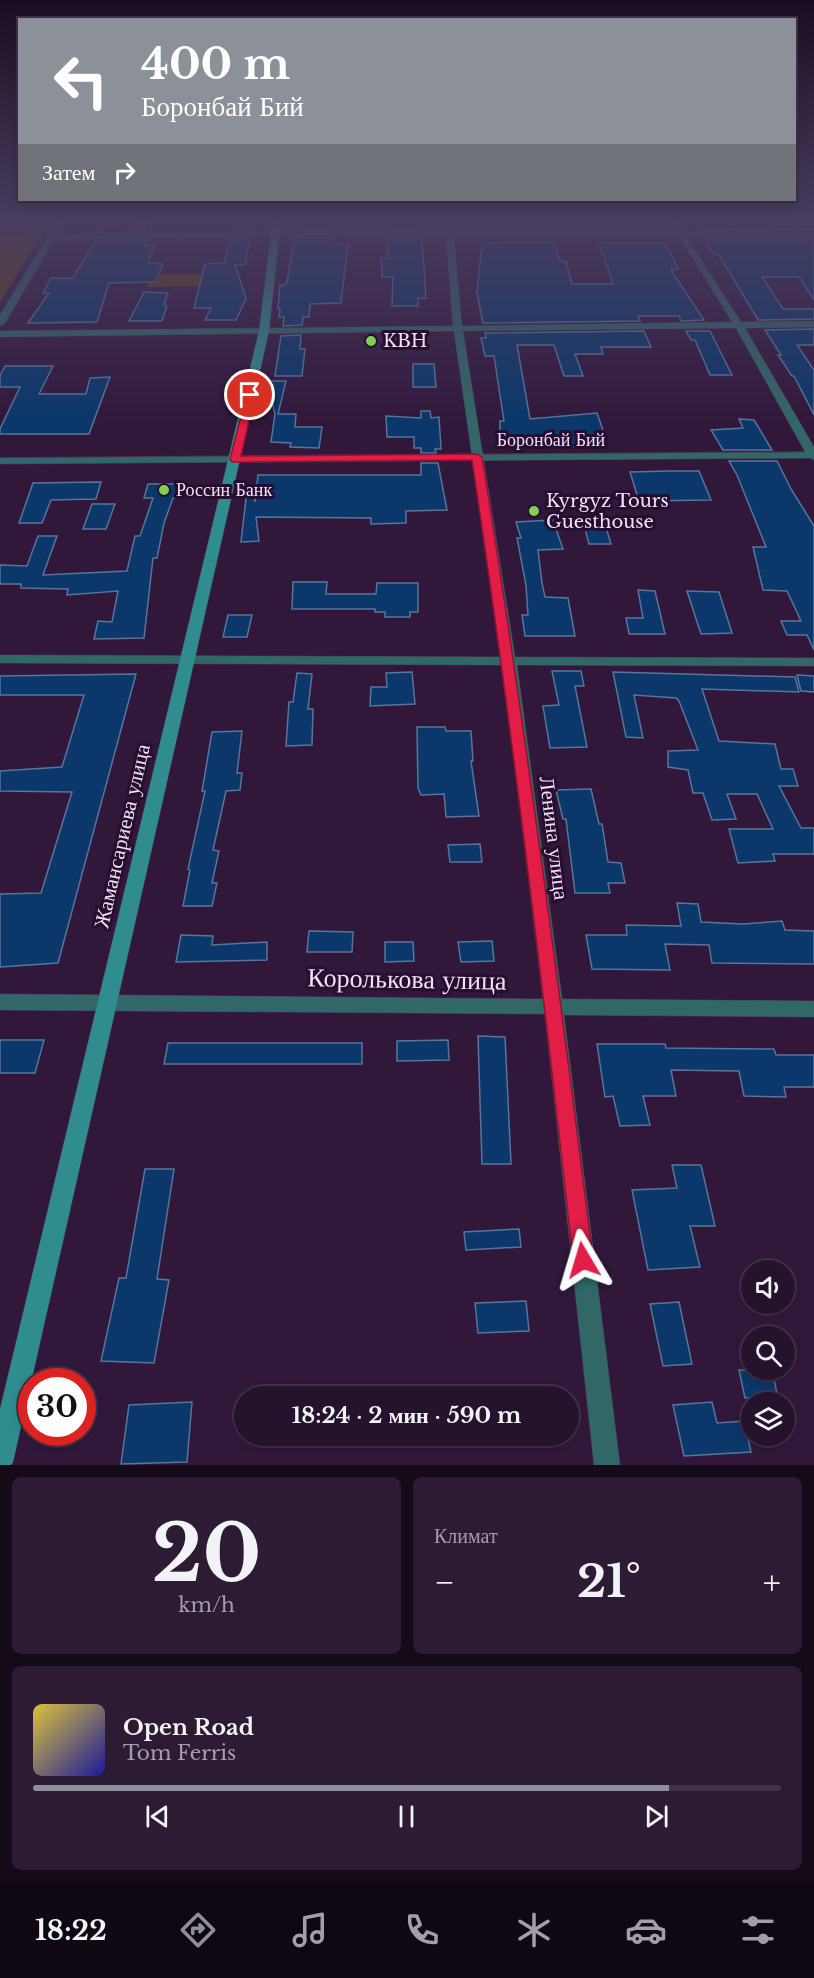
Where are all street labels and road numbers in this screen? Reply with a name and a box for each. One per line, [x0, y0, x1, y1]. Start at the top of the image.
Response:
street label: Боронбай Бий [497, 429, 606, 451]
street label: Жамансариева улица [88, 741, 156, 931]
street label: Ленина улица [534, 775, 575, 902]
street label: Королькова улица [307, 961, 507, 997]

